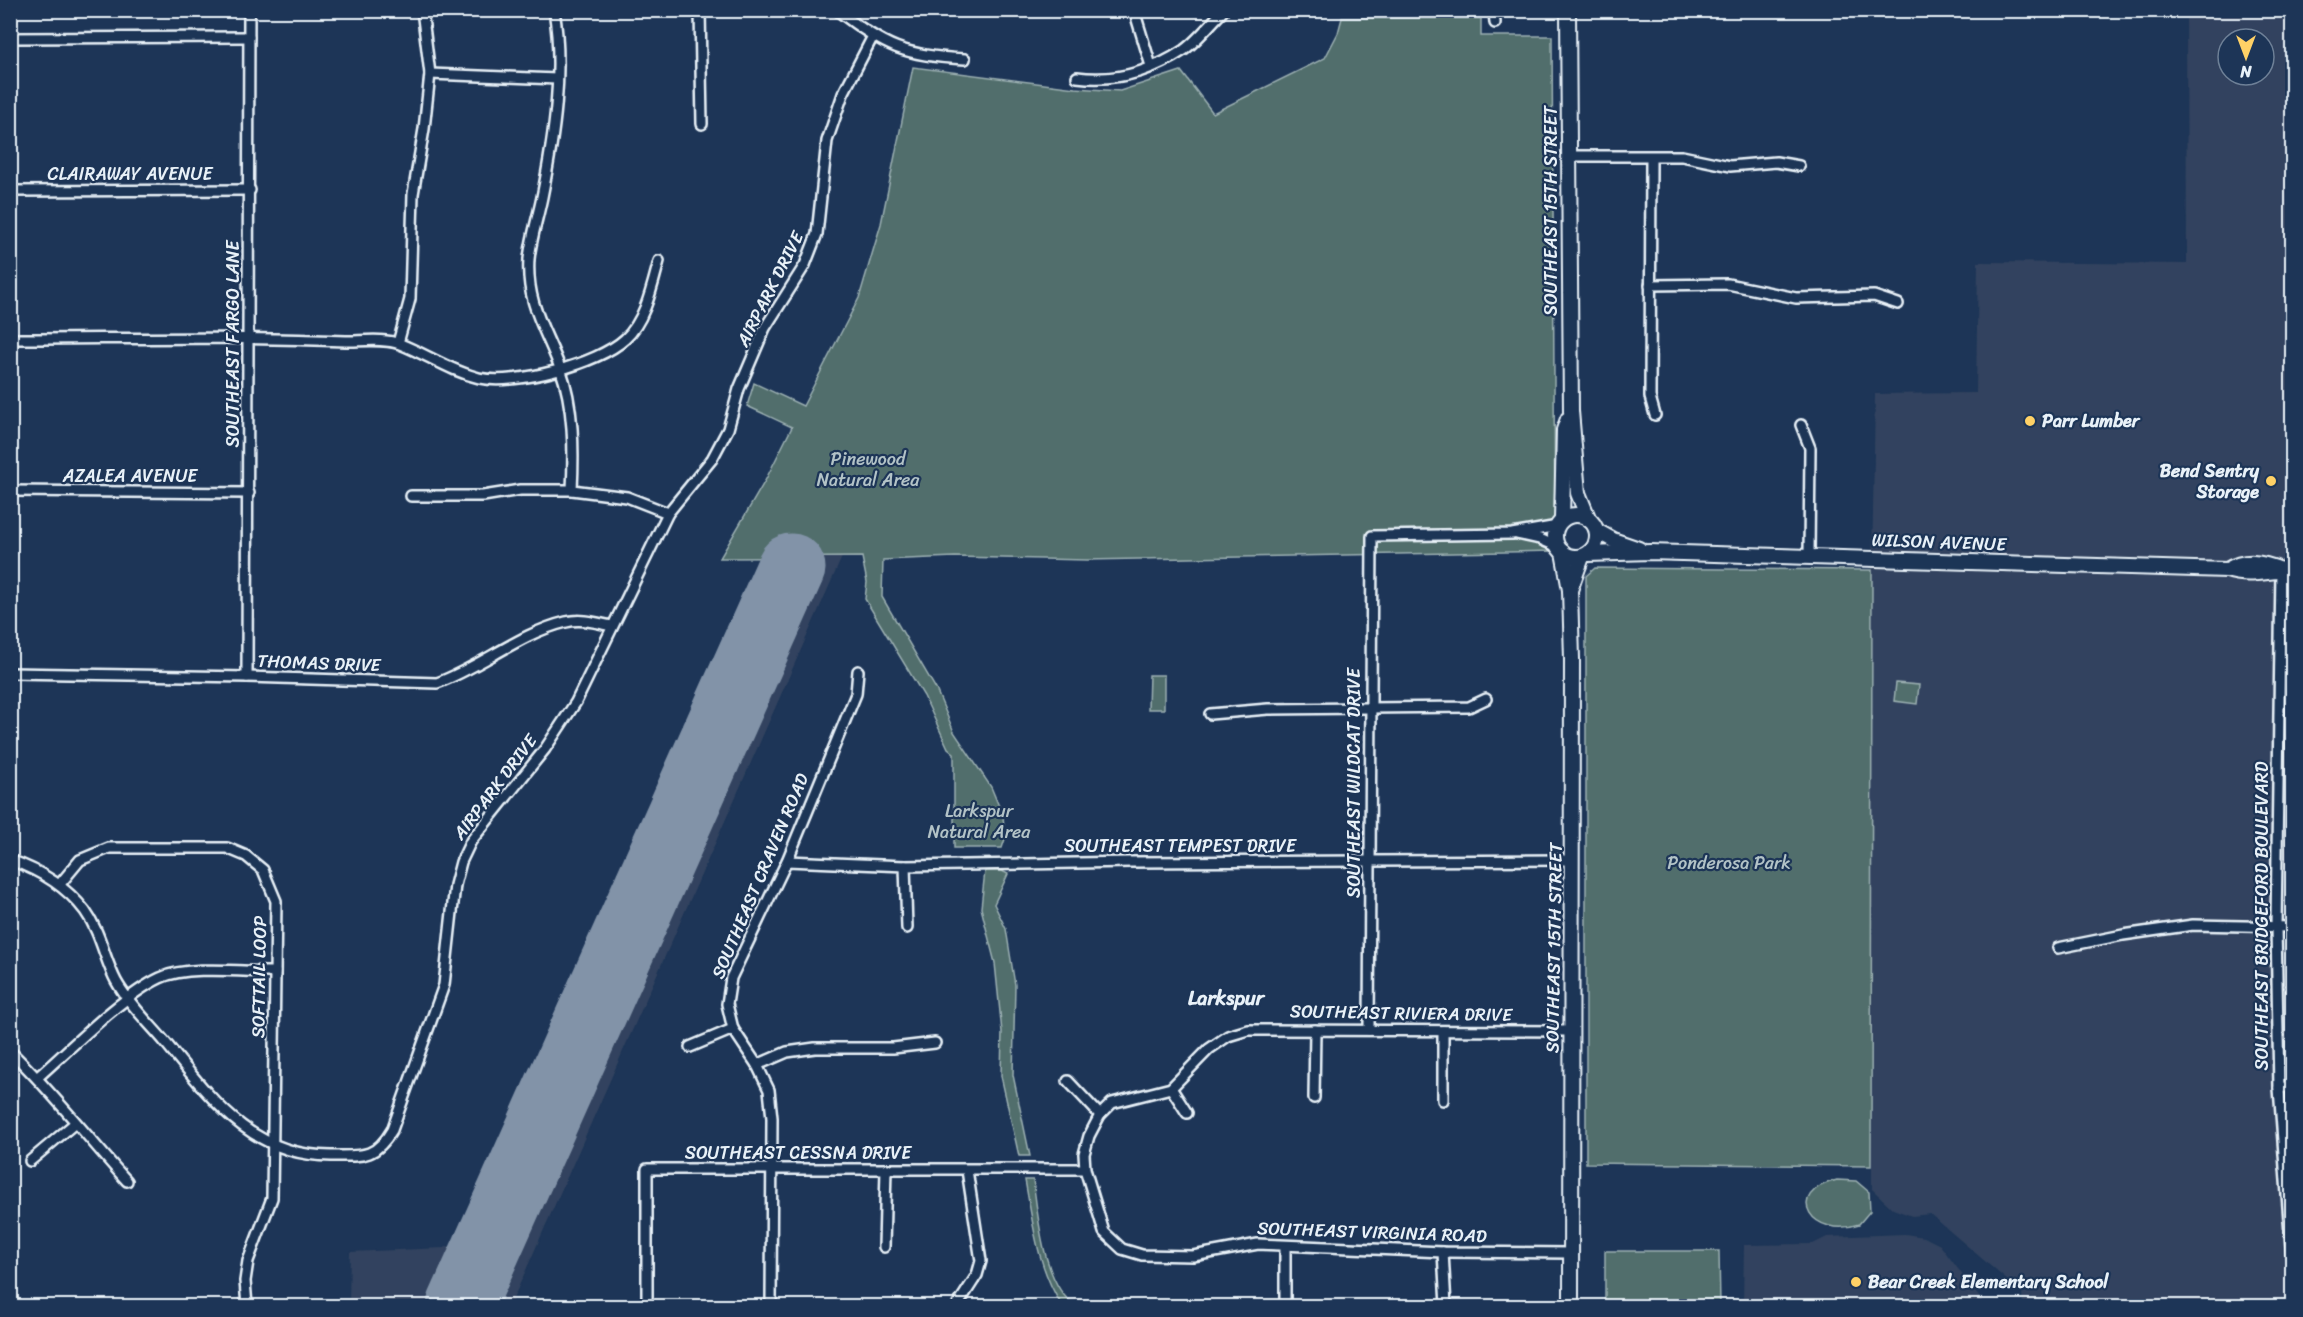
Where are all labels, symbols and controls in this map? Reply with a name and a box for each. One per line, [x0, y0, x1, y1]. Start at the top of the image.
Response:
north arrow [2216, 27, 2276, 87]
text: N [2240, 57, 2253, 86]
street label: SOUTHEAST 15TH STREET [1535, 104, 1567, 316]
street label: CLAIRAWAY AVENUE [47, 158, 214, 190]
street label: AIRPARK DRIVE [727, 225, 813, 353]
street label: SOUTHEAST FARGO LANE [217, 240, 249, 447]
place label: Parr Lumber [2042, 405, 2141, 437]
marker: Parr Lumber [2023, 414, 2037, 428]
park label: Pinewood Natural Area [817, 443, 920, 496]
place label: Bend Sentry Storage [2160, 455, 2260, 508]
street label: AZALEA AVENUE [62, 460, 198, 492]
marker: Bend Sentry Storage [2264, 474, 2278, 488]
street label: WILSON AVENUE [1871, 524, 2008, 560]
street label: THOMAS DRIVE [257, 645, 382, 681]
street label: SOUTHEAST WILDCAT DRIVE [1338, 667, 1370, 898]
street label: AIRPARK DRIVE [444, 726, 546, 848]
street label: SOUTHEAST BRIDGEFORD BOULEVARD [2246, 761, 2278, 1071]
street label: SOUTHEAST CRAVEN ROAD [702, 768, 818, 984]
park label: Larkspur Natural Area [928, 795, 1031, 848]
street label: SOUTHEAST TEMPEST DRIVE [1064, 830, 1297, 862]
street label: SOUTHEAST 15TH STREET [1536, 841, 1572, 1053]
park label: Ponderosa Park [1667, 847, 1791, 879]
street label: SOFTTAIL LOOP [242, 915, 276, 1038]
district label: Larkspur [1188, 981, 1266, 1016]
street label: SOUTHEAST RIVIERA DRIVE [1290, 995, 1513, 1031]
street label: SOUTHEAST CESSNA DRIVE [685, 1137, 912, 1169]
street label: SOUTHEAST VIRGINIA ROAD [1257, 1212, 1488, 1252]
place label: Bear Creek Elementary School [1868, 1266, 2109, 1298]
marker: Bear Creek Elementary School [1849, 1275, 1863, 1289]

